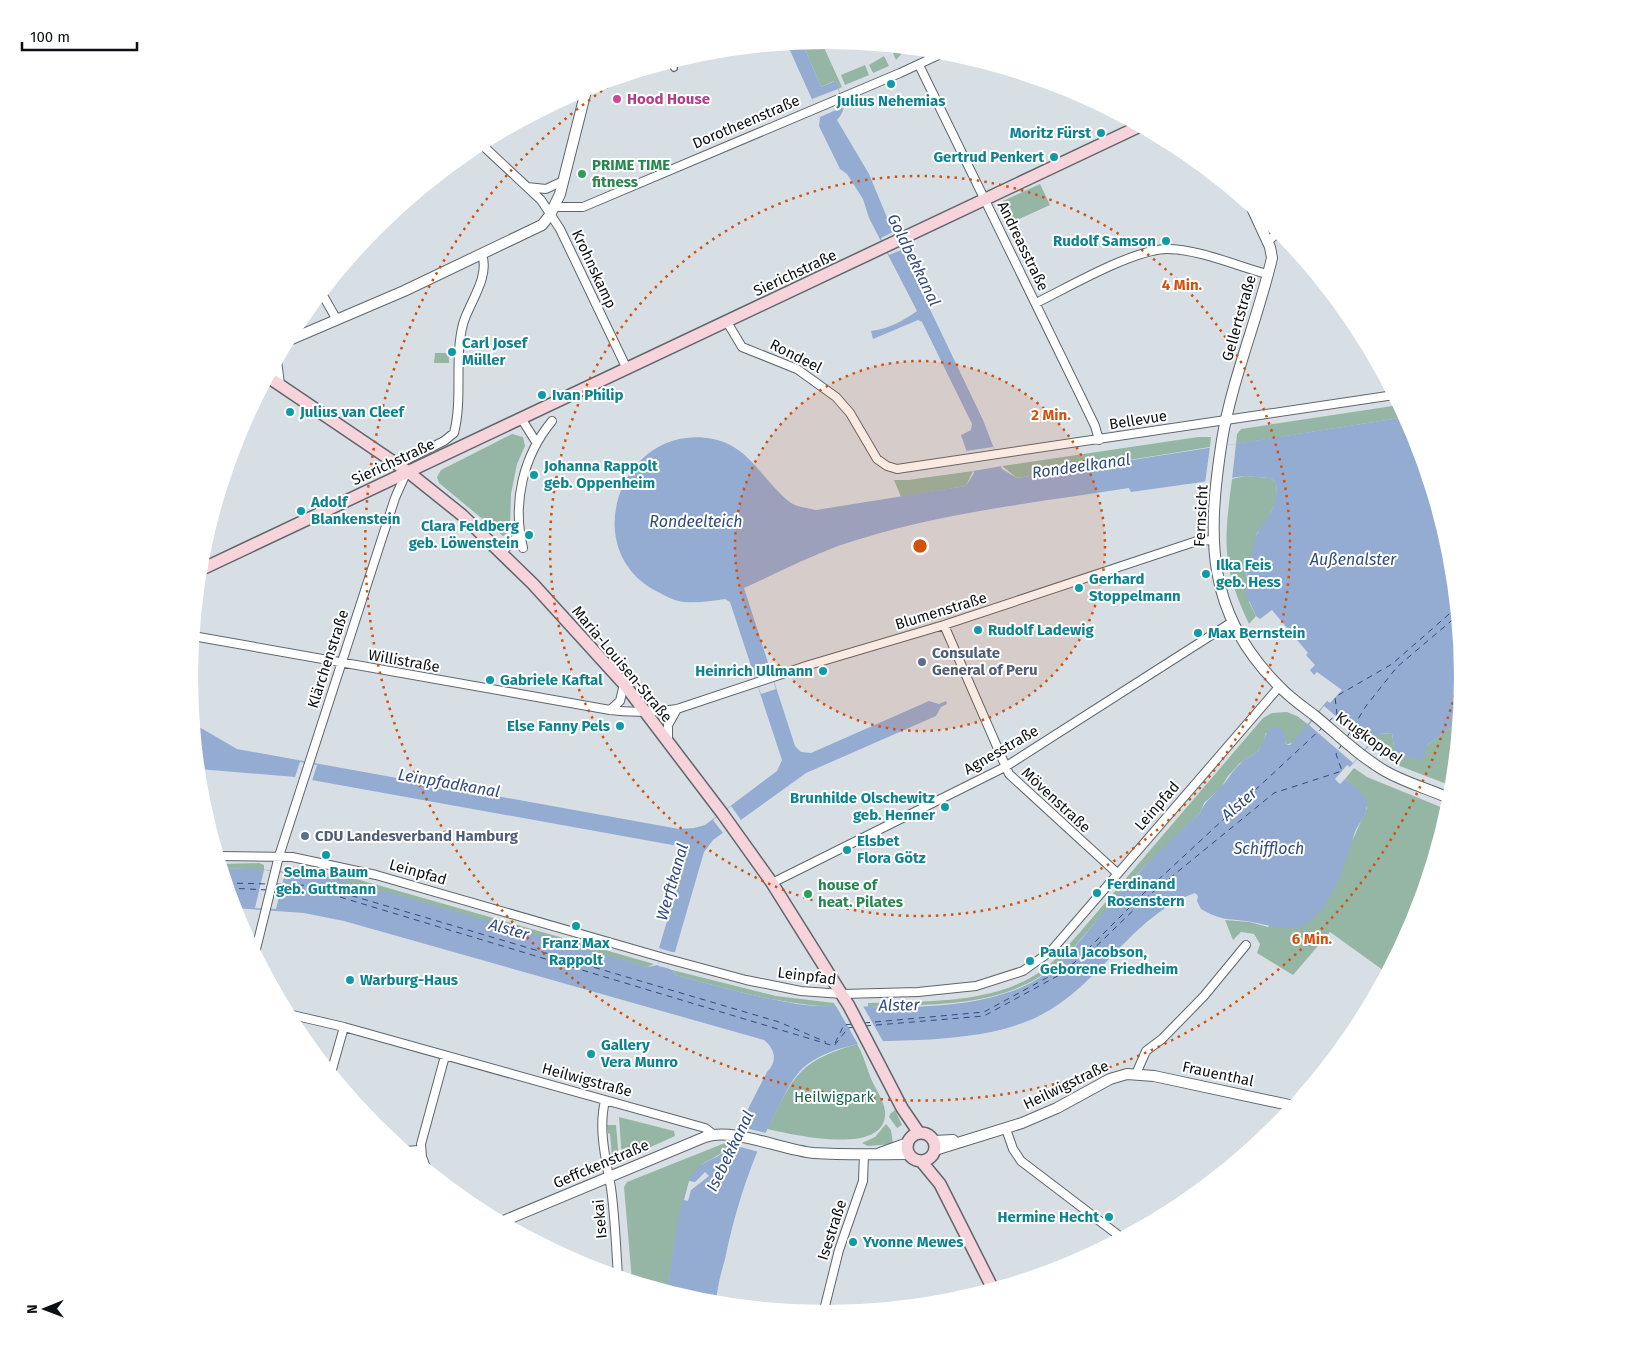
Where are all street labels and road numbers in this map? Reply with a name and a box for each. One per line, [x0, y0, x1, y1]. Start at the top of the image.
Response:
street label: Dorotheenstraße [690, 91, 802, 153]
street label: Andreasstraße [994, 198, 1052, 294]
street label: Krohnskamp [568, 227, 620, 311]
street label: Sierichstraße [751, 246, 839, 300]
street label: Gellertstraße [1218, 273, 1260, 363]
street label: Rondeel [767, 335, 826, 377]
street label: Bellevue [1108, 407, 1168, 433]
street label: Sierichstraße [349, 435, 437, 489]
street label: Fernsicht [1190, 484, 1212, 548]
street label: Blumenstraße [893, 589, 989, 633]
street label: Maria-Louisen-Straße [568, 602, 676, 726]
street label: Klärchenstraße [304, 607, 352, 711]
street label: Willistraße [367, 646, 441, 676]
street label: Krugkoppel [1332, 708, 1406, 769]
street label: Agnesstraße [960, 721, 1042, 779]
street label: Mövenstraße [1018, 764, 1094, 836]
street label: Leinpfad [1131, 778, 1183, 834]
street label: Leinpfad [387, 855, 449, 889]
street label: Leinpfad [777, 963, 837, 989]
street label: Heilwigstraße [1020, 1057, 1112, 1113]
street label: Frauenthal [1181, 1058, 1256, 1090]
street label: Heilwigstraße [540, 1059, 634, 1101]
street label: Geffckenstraße [550, 1136, 652, 1192]
street label: Isestraße [814, 1197, 850, 1263]
street label: Isekai [589, 1199, 611, 1239]

